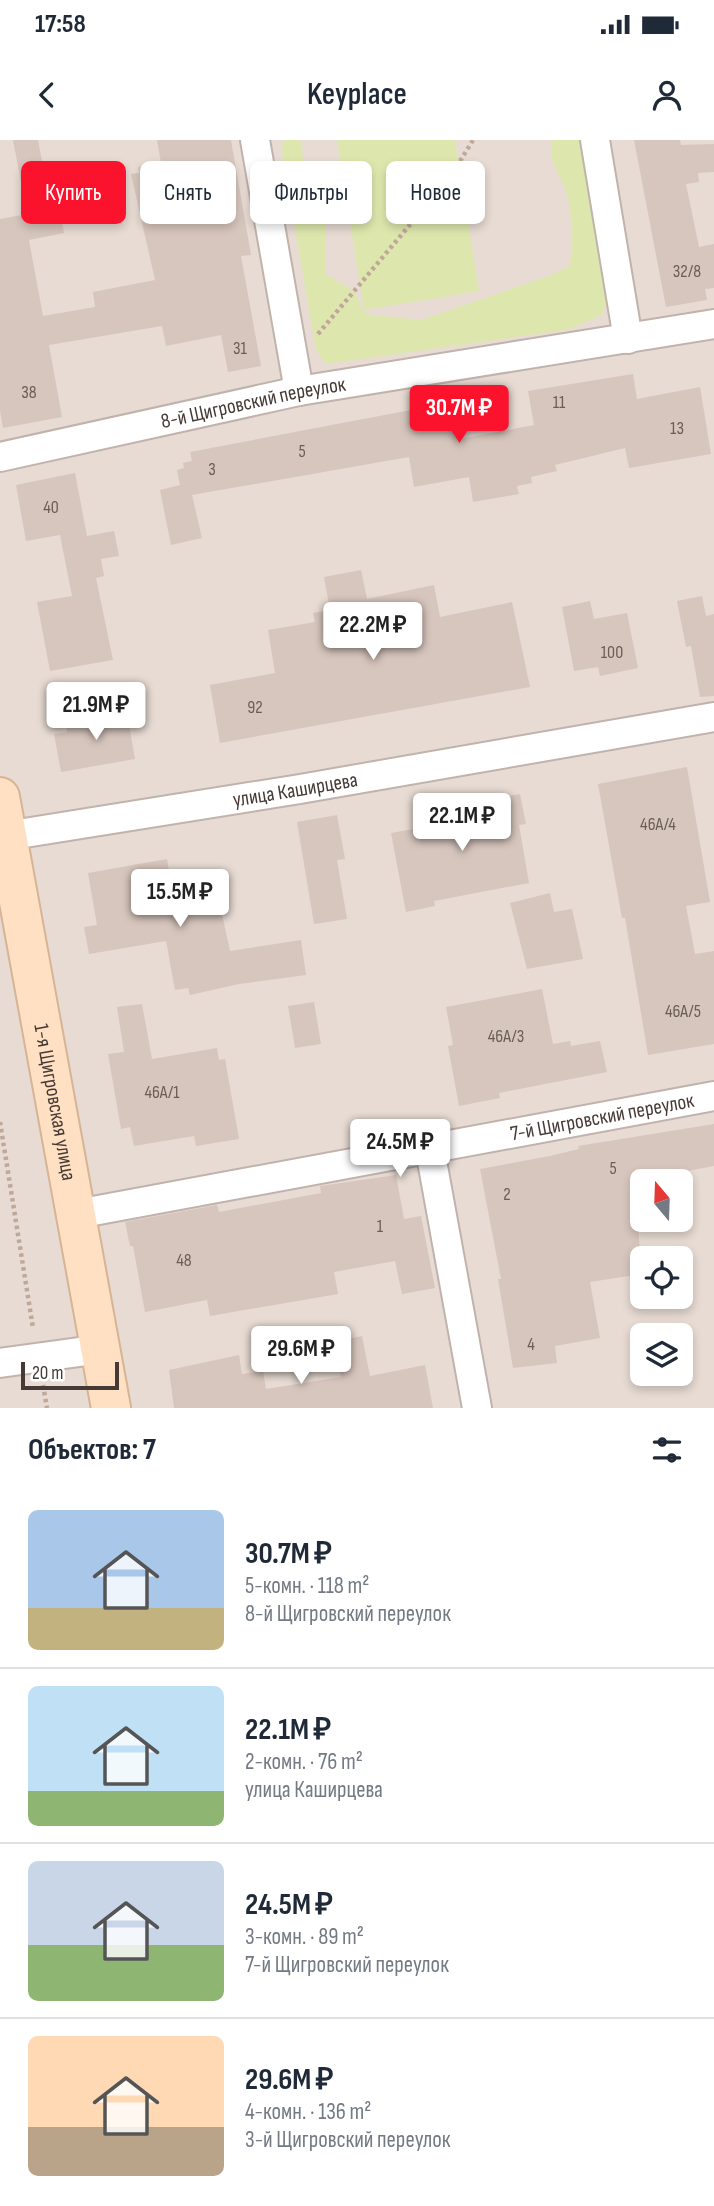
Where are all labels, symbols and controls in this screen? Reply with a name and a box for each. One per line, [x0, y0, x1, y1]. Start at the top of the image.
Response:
text: 17:58 [35, 9, 86, 40]
text: Keyplace [307, 75, 407, 114]
icon: back [28, 76, 66, 114]
icon: person [648, 76, 686, 114]
chip: Купить [21, 161, 126, 224]
chip: Снять [140, 161, 236, 224]
chip: Фильтры [250, 161, 372, 224]
chip: Новое [386, 161, 485, 224]
house number: 32/8 [673, 261, 701, 282]
house number: 31 [233, 338, 248, 359]
street label: 8-й Щигровский переулок [158, 372, 347, 434]
house number: 38 [21, 382, 37, 403]
pin: 30.7M ₽ [394, 386, 524, 445]
house number: 11 [553, 392, 566, 413]
text: 30.7M ₽ [426, 394, 492, 422]
house number: 13 [670, 418, 684, 439]
house number: 5 [298, 441, 306, 462]
house number: 3 [208, 459, 216, 480]
house number: 40 [43, 497, 59, 518]
pin: 22.2M ₽ [308, 602, 438, 662]
text: 22.2M ₽ [339, 611, 407, 639]
house number: 100 [601, 642, 623, 663]
pin: 21.9M ₽ [31, 682, 161, 742]
text: 21.9M ₽ [62, 691, 130, 719]
house number: 92 [247, 697, 263, 718]
street label: улица Каширцева [231, 767, 360, 813]
pin: 22.1M ₽ [397, 794, 527, 853]
text: 22.1M ₽ [429, 802, 495, 830]
house number: 46А/4 [640, 814, 676, 835]
pin: 15.5M ₽ [115, 870, 245, 929]
text: 15.5M ₽ [147, 878, 213, 906]
house number: 46А/5 [665, 1001, 701, 1022]
street label: 1-я Щигровская улица [28, 1022, 81, 1183]
house number: 46А/3 [488, 1026, 524, 1047]
house number: 46А/1 [144, 1082, 180, 1103]
street label: 7-й Щигровский переулок [508, 1088, 696, 1146]
pin: 24.5M ₽ [335, 1119, 465, 1179]
text: 24.5M ₽ [366, 1128, 434, 1156]
house number: 5 [609, 1158, 617, 1179]
north arrow [630, 1169, 693, 1232]
map controls [630, 1169, 693, 1386]
house number: 2 [503, 1184, 511, 1205]
house number: 1 [377, 1216, 384, 1237]
button: locate [630, 1246, 693, 1309]
house number: 48 [176, 1250, 192, 1271]
button: layers [630, 1323, 693, 1386]
pin: 29.6M ₽ [236, 1326, 366, 1386]
house number: 4 [527, 1334, 535, 1355]
text: 29.6M ₽ [267, 1335, 335, 1363]
scale bar [21, 1359, 119, 1391]
text: 20 m [32, 1362, 64, 1385]
icon: filters [648, 1431, 686, 1469]
text: Объектов: 7 [28, 1432, 156, 1468]
text: 30.7M ₽ [245, 1536, 332, 1572]
icon: home [84, 1538, 168, 1622]
text: 5-комн. · 118 m² [245, 1572, 370, 1600]
text: 8-й Щигровский переулок [245, 1600, 451, 1628]
text: 22.1M ₽ [245, 1712, 331, 1748]
icon: home [84, 1714, 168, 1798]
text: 2-комн. · 76 m² [245, 1748, 363, 1776]
text: улица Каширцева [245, 1776, 383, 1804]
text: 24.5M ₽ [245, 1887, 333, 1923]
icon: home [84, 1889, 168, 1973]
text: 3-комн. · 89 m² [245, 1923, 364, 1951]
text: 7-й Щигровский переулок [245, 1951, 449, 1979]
text: 29.6M ₽ [245, 2062, 333, 2098]
icon: home [84, 2064, 168, 2148]
text: 4-комн. · 136 m² [245, 2098, 371, 2126]
text: 3-й Щигровский переулок [245, 2126, 450, 2154]

